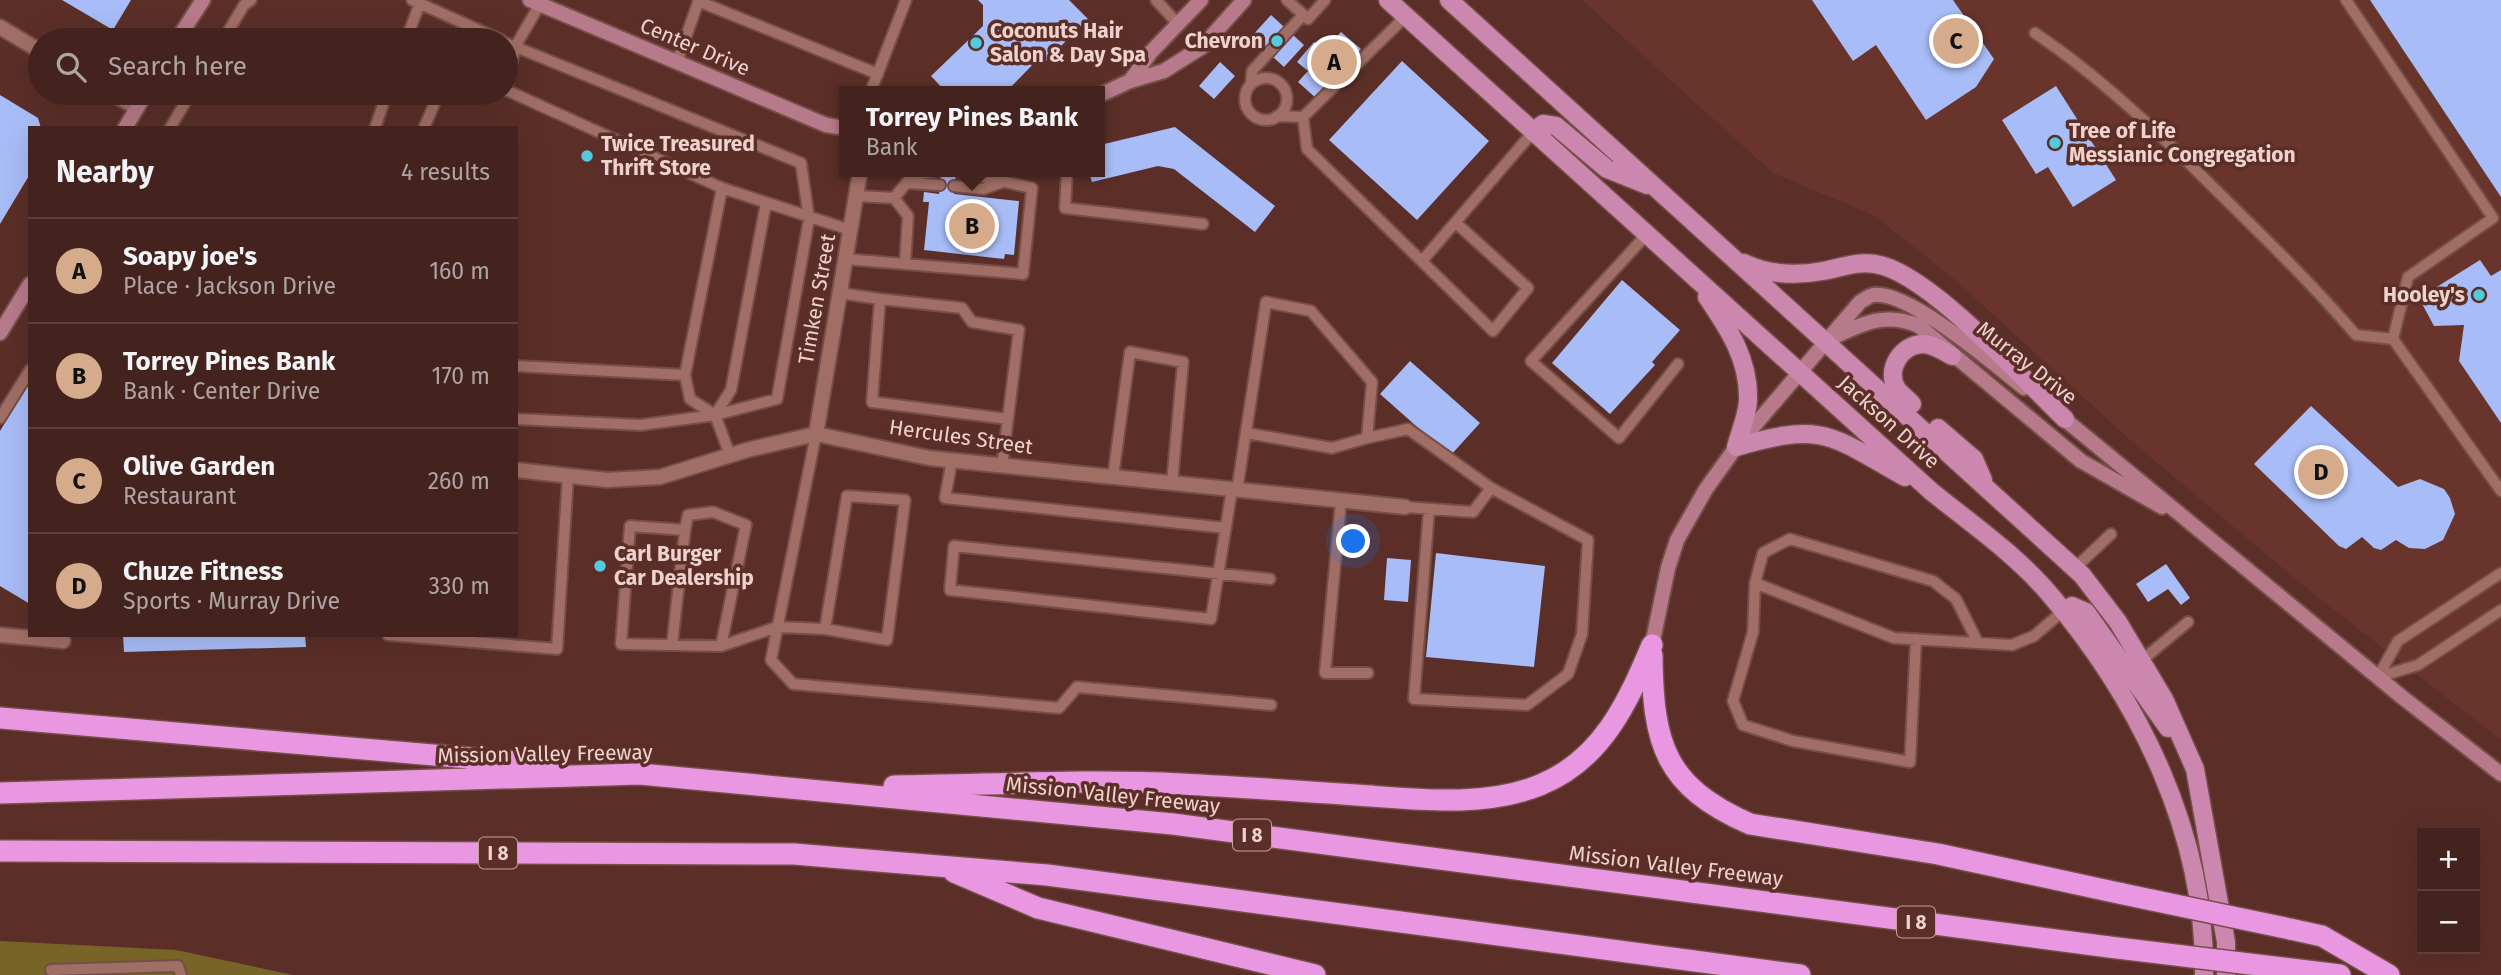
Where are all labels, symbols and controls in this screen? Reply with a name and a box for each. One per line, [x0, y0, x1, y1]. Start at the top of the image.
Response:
street label: Center Drive [636, 12, 754, 82]
pin: C [1933, 15, 1979, 67]
place label: Coconuts Hair Salon & Day Spa [990, 18, 1146, 68]
search box [28, 28, 518, 105]
place label: Chevron [1185, 28, 1263, 54]
marker: Chevron [1269, 33, 1285, 49]
marker: Coconuts Hair Salon & Day Spa [968, 35, 984, 51]
pin: A [1311, 36, 1357, 88]
icon: search [52, 48, 90, 86]
text: Search here [108, 51, 247, 82]
popup [839, 86, 1105, 177]
text: Torrey Pines Bank [866, 102, 1078, 133]
place label: Tree of Life Messianic Congregation [2069, 118, 2296, 168]
place label: Twice Treasured Thrift Store [601, 131, 755, 181]
text: Bank [866, 133, 918, 161]
marker: Tree of Life Messianic Congregation [2047, 135, 2063, 151]
marker: Twice Treasured Thrift Store [579, 148, 595, 164]
text: Nearby [56, 154, 154, 190]
text: 4 results [401, 158, 490, 186]
pin: B [949, 200, 995, 252]
street label: Timken Street [793, 232, 841, 366]
text: Soapy joe's [123, 241, 257, 272]
text: A [72, 257, 86, 285]
text: 160 m [429, 257, 490, 285]
text: Place · Jackson Drive [123, 272, 336, 300]
place label: Hooley's [2383, 282, 2465, 308]
marker: Hooley's [2471, 287, 2487, 303]
street label: Murray Drive [1972, 316, 2082, 410]
text: Torrey Pines Bank [123, 346, 335, 377]
text: B [72, 362, 86, 390]
text: 170 m [431, 362, 490, 390]
street label: Jackson Drive [1833, 370, 1945, 474]
text: Bank · Center Drive [123, 377, 320, 405]
street label: Hercules Street [887, 414, 1035, 460]
pin: D [2298, 446, 2344, 498]
text: Olive Garden [123, 451, 275, 482]
text: C [72, 467, 86, 495]
text: 260 m [428, 467, 490, 495]
text: Restaurant [123, 482, 236, 510]
your location [1336, 524, 1370, 558]
place label: Carl Burger Car Dealership [614, 541, 754, 591]
text: Chuze Fitness [123, 556, 283, 587]
marker: Carl Burger Car Dealership [592, 558, 608, 574]
text: D [72, 572, 86, 600]
text: 330 m [428, 572, 490, 600]
text: Sports · Murray Drive [123, 587, 340, 615]
street label: Mission Valley Freeway [437, 739, 654, 769]
street label: Mission Valley Freeway [1005, 771, 1222, 819]
road number: I 8 [1233, 820, 1271, 850]
map controls [2417, 828, 2480, 954]
button: + [2417, 828, 2480, 891]
road number: I 8 [479, 838, 517, 868]
street label: Mission Valley Freeway [1568, 840, 1785, 892]
button: − [2417, 891, 2480, 954]
road number: I 8 [1897, 906, 1935, 938]

